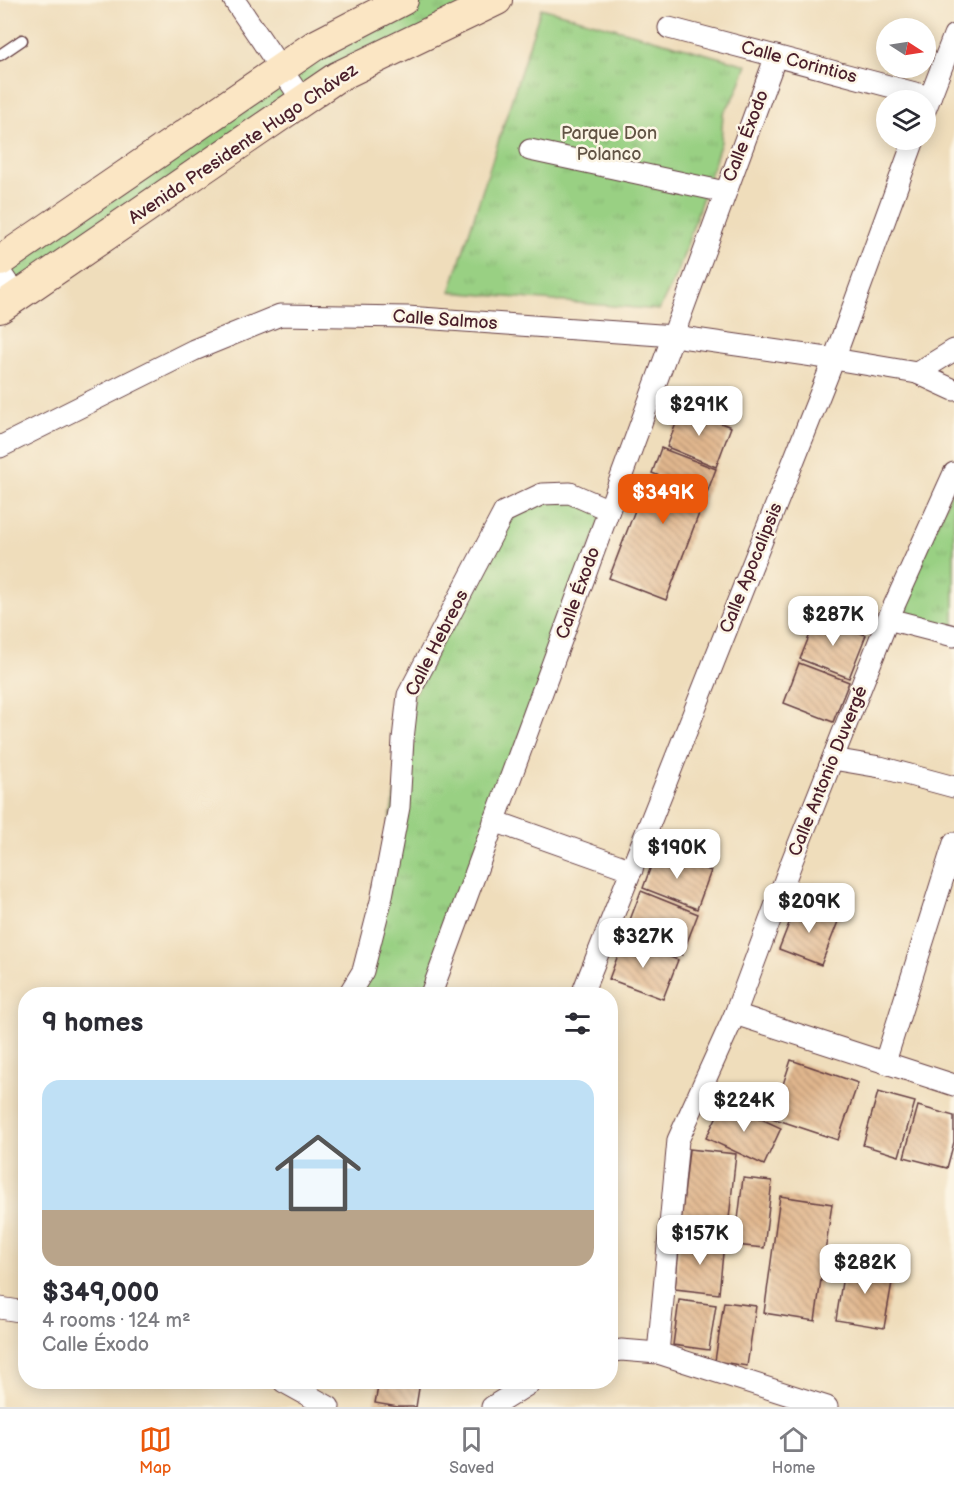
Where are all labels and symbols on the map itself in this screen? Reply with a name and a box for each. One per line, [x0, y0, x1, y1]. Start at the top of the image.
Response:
north arrow [876, 18, 936, 78]
street label: Calle Corintios [739, 36, 859, 88]
street label: Avenida Presidente Hugo Chávez [125, 59, 362, 229]
street label: Calle Éxodo [717, 86, 773, 185]
park label: Parque Don Polanco [561, 123, 657, 165]
street label: Calle Salmos [392, 306, 498, 334]
pin: $291K [657, 386, 741, 437]
pin: $349K [621, 474, 705, 525]
street label: Calle Apocalipsis [715, 500, 787, 636]
street label: Calle Éxodo [550, 543, 604, 642]
street label: Calle Hebreos [401, 586, 473, 700]
pin: $287K [791, 596, 875, 647]
street label: Calle Antonio Duvergé [784, 683, 872, 859]
pin: $190K [635, 829, 719, 880]
pin: $209K [767, 883, 851, 934]
pin: $327K [601, 918, 685, 969]
pin: $224K [702, 1082, 786, 1133]
pin: $157K [658, 1215, 742, 1266]
pin: $282K [823, 1244, 907, 1295]

